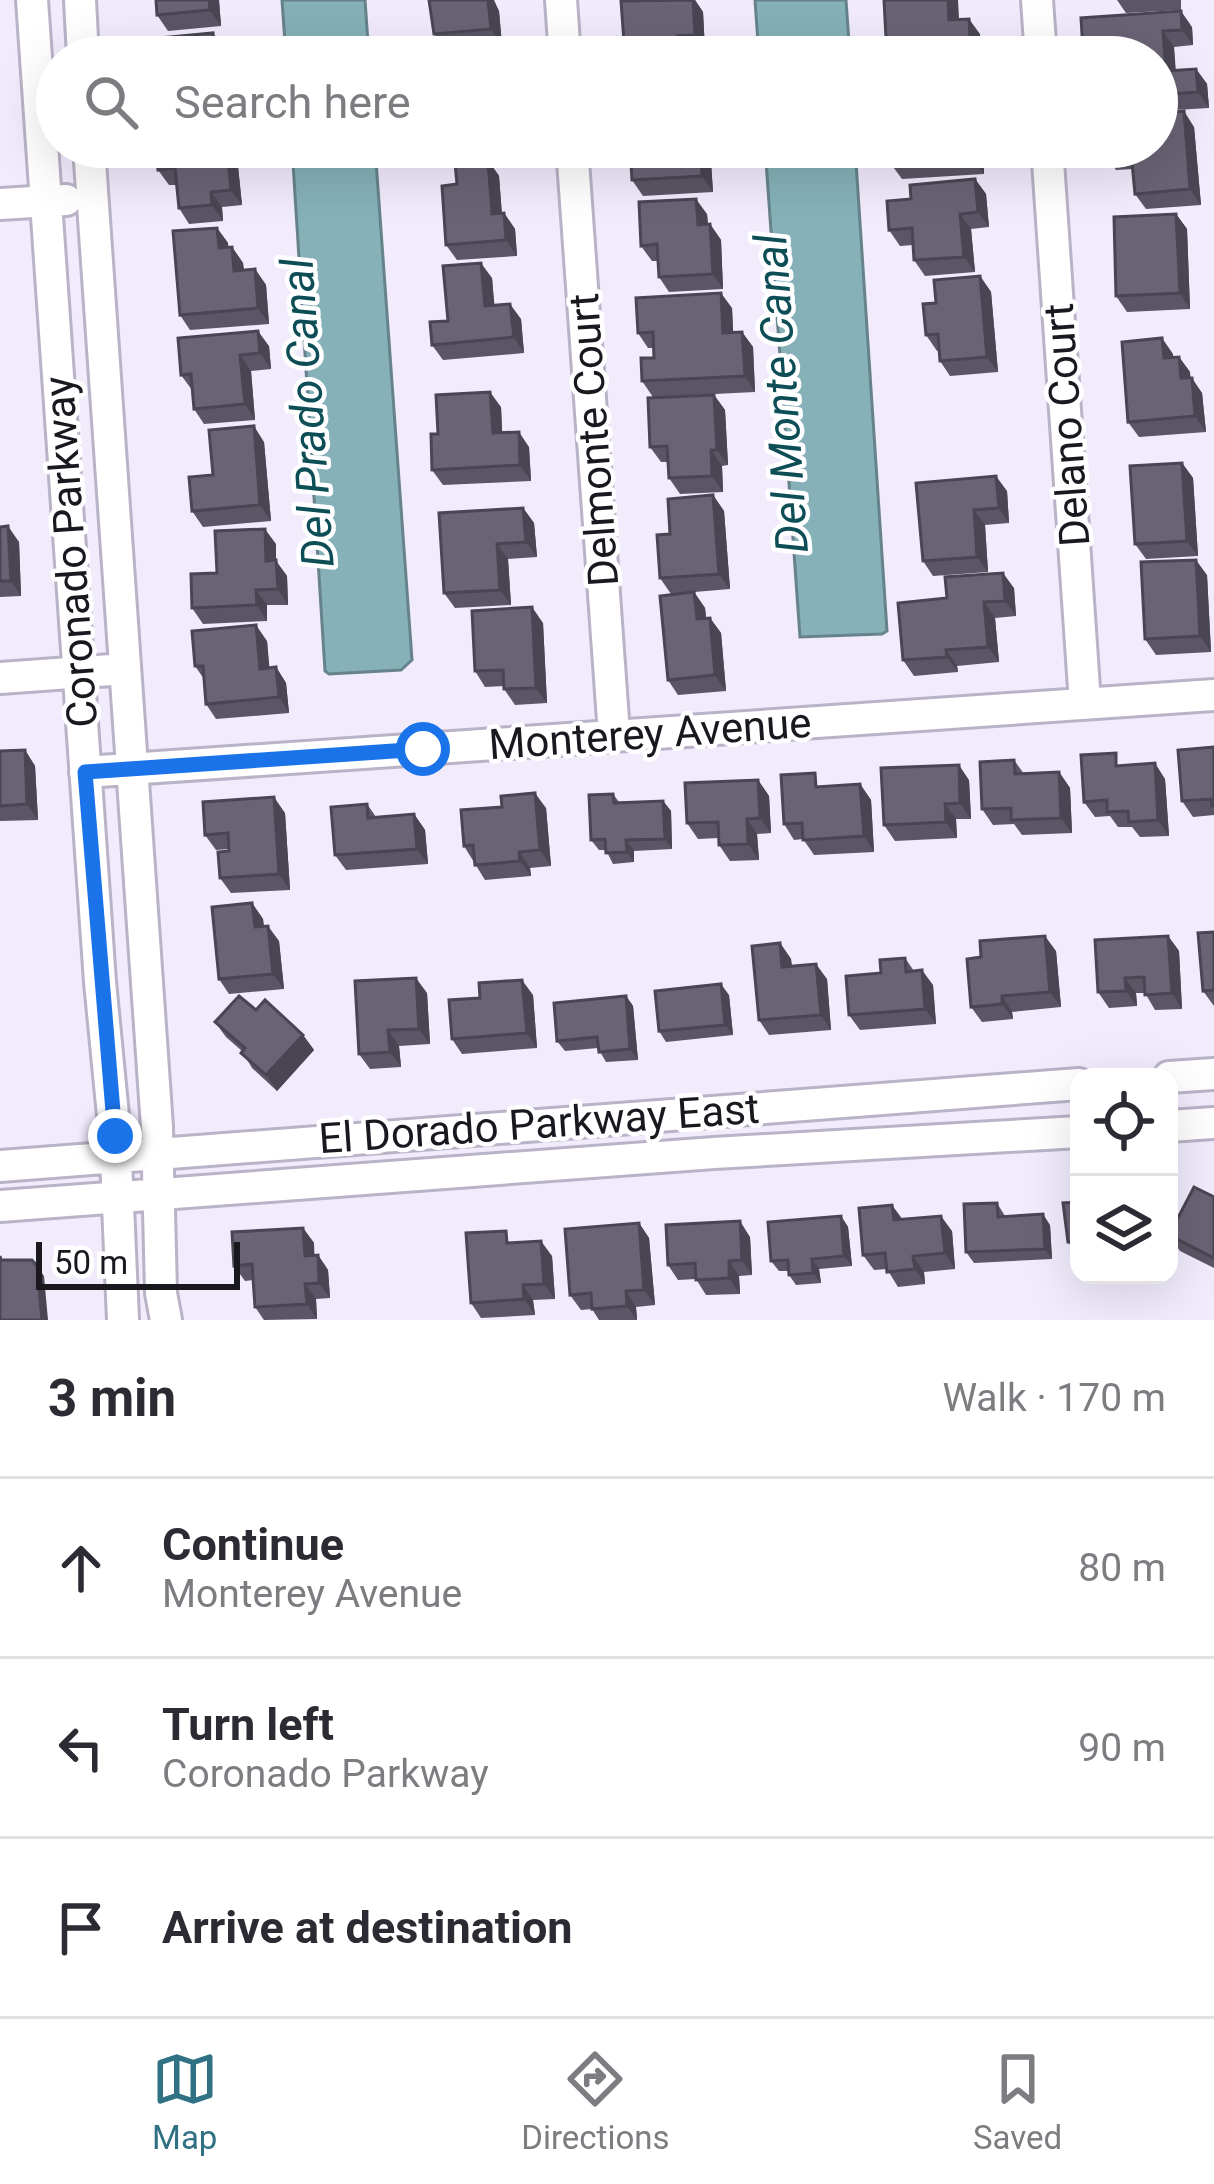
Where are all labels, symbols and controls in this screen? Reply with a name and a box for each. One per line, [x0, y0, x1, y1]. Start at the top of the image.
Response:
search box [36, 36, 1178, 168]
icon: search [78, 69, 144, 135]
text: Search here [174, 76, 411, 129]
water label: Del Monte Canal [744, 232, 819, 555]
water label: Del Prado Canal [270, 256, 345, 569]
street label: Delmonte Court [559, 292, 628, 588]
street label: Delano Court [1034, 302, 1099, 548]
street label: Coronado Parkway [34, 375, 107, 729]
street label: Monterey Avenue [487, 698, 813, 769]
route start [396, 722, 450, 776]
map controls [1070, 1068, 1178, 1284]
button: locate [1070, 1068, 1178, 1176]
street label: El Dorado Parkway East [317, 1084, 761, 1163]
route end [88, 1109, 142, 1163]
button: layers [1070, 1176, 1178, 1284]
scale bar [36, 1236, 240, 1289]
text: 50 m [54, 1243, 128, 1282]
text: 3 min [48, 1369, 176, 1428]
text: Walk · 170 m [942, 1375, 1166, 1421]
text: Continue [162, 1518, 344, 1571]
icon: ahead [48, 1535, 114, 1601]
text: 80 m [1078, 1545, 1166, 1591]
text: Monterey Avenue [162, 1571, 462, 1617]
text: Turn left [162, 1698, 334, 1751]
icon: left [48, 1715, 114, 1781]
text: 90 m [1078, 1725, 1166, 1771]
text: Coronado Parkway [162, 1751, 489, 1797]
icon: arrive [48, 1895, 114, 1961]
text: Arrive at destination [162, 1901, 573, 1954]
tab: Map [152, 2046, 218, 2157]
tab: Directions [521, 2046, 670, 2157]
tab: Saved [973, 2046, 1062, 2157]

